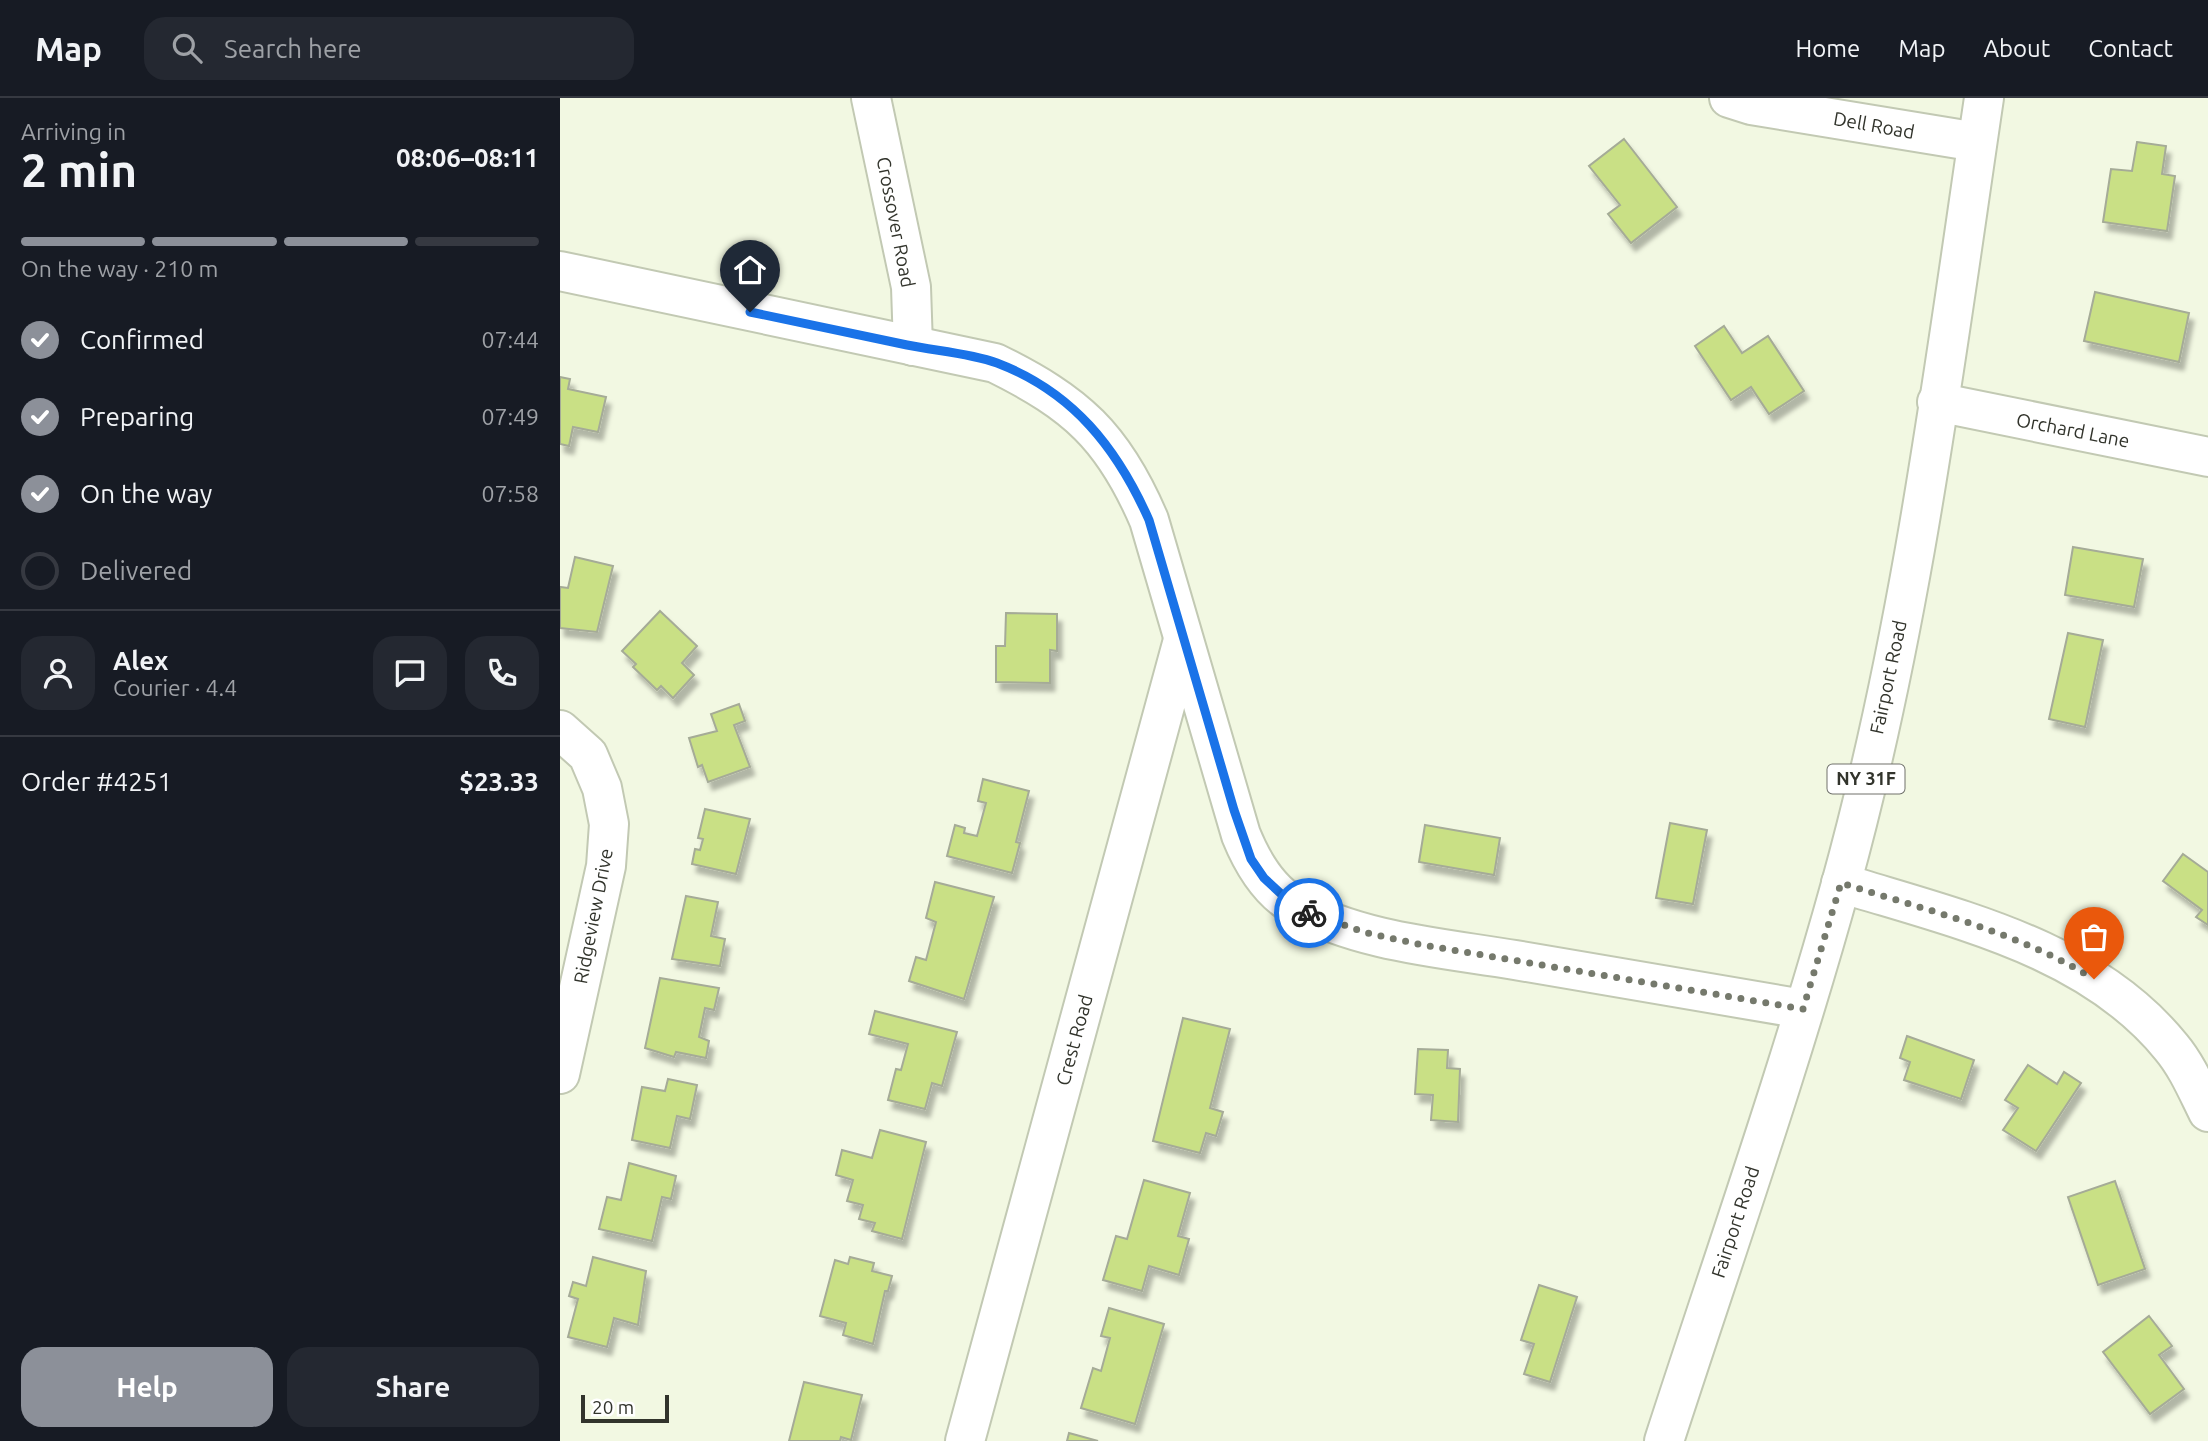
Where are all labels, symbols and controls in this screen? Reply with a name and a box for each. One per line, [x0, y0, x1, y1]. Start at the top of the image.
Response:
search box [144, 17, 634, 80]
icon: search [168, 29, 206, 67]
text: Map [35, 30, 102, 67]
text: Search here [224, 34, 362, 63]
text: Home [1795, 35, 1860, 62]
text: Map [1898, 35, 1945, 62]
text: About [1983, 35, 2050, 62]
text: Contact [2088, 35, 2173, 62]
street label: Dell Road [1832, 107, 1916, 143]
text: Arriving in [21, 119, 126, 144]
text: 08:06–08:11 [396, 143, 539, 172]
text: 2 min [21, 144, 137, 196]
street label: Crossover Road [873, 155, 919, 289]
pin [720, 240, 780, 312]
icon: home [731, 251, 769, 289]
text: On the way · 210 m [21, 256, 218, 281]
icon: check [21, 321, 59, 359]
text: Confirmed [80, 325, 204, 354]
text: 07:44 [481, 327, 539, 352]
icon: check [21, 398, 59, 436]
text: Preparing [80, 402, 194, 431]
text: 07:49 [481, 404, 539, 429]
street label: Orchard Lane [2015, 408, 2131, 452]
icon: check [21, 475, 59, 513]
text: On the way [80, 479, 212, 508]
text: 07:58 [481, 481, 539, 506]
text: Delivered [80, 556, 192, 585]
street label: Fairport Road [1865, 618, 1911, 736]
button: person [21, 636, 95, 710]
button: chat [373, 636, 447, 710]
button: phone [465, 636, 539, 710]
text: Alex [113, 646, 168, 675]
text: Courier · 4.4 [113, 675, 237, 700]
road number: NY 31F [1828, 764, 1904, 794]
text: Order #4251 [21, 767, 172, 796]
text: $23.33 [459, 767, 539, 796]
street label: Ridgeview Drive [569, 846, 617, 986]
courier [1274, 878, 1344, 948]
icon: bike [1290, 894, 1328, 932]
pin [2064, 907, 2124, 979]
icon: bag [2075, 918, 2113, 956]
street label: Crest Road [1051, 992, 1097, 1088]
street label: Fairport Road [1707, 1163, 1763, 1281]
button: Help [21, 1347, 273, 1427]
button: Share [287, 1347, 539, 1427]
scale bar [581, 1392, 668, 1424]
text: 20 m [592, 1396, 634, 1418]

